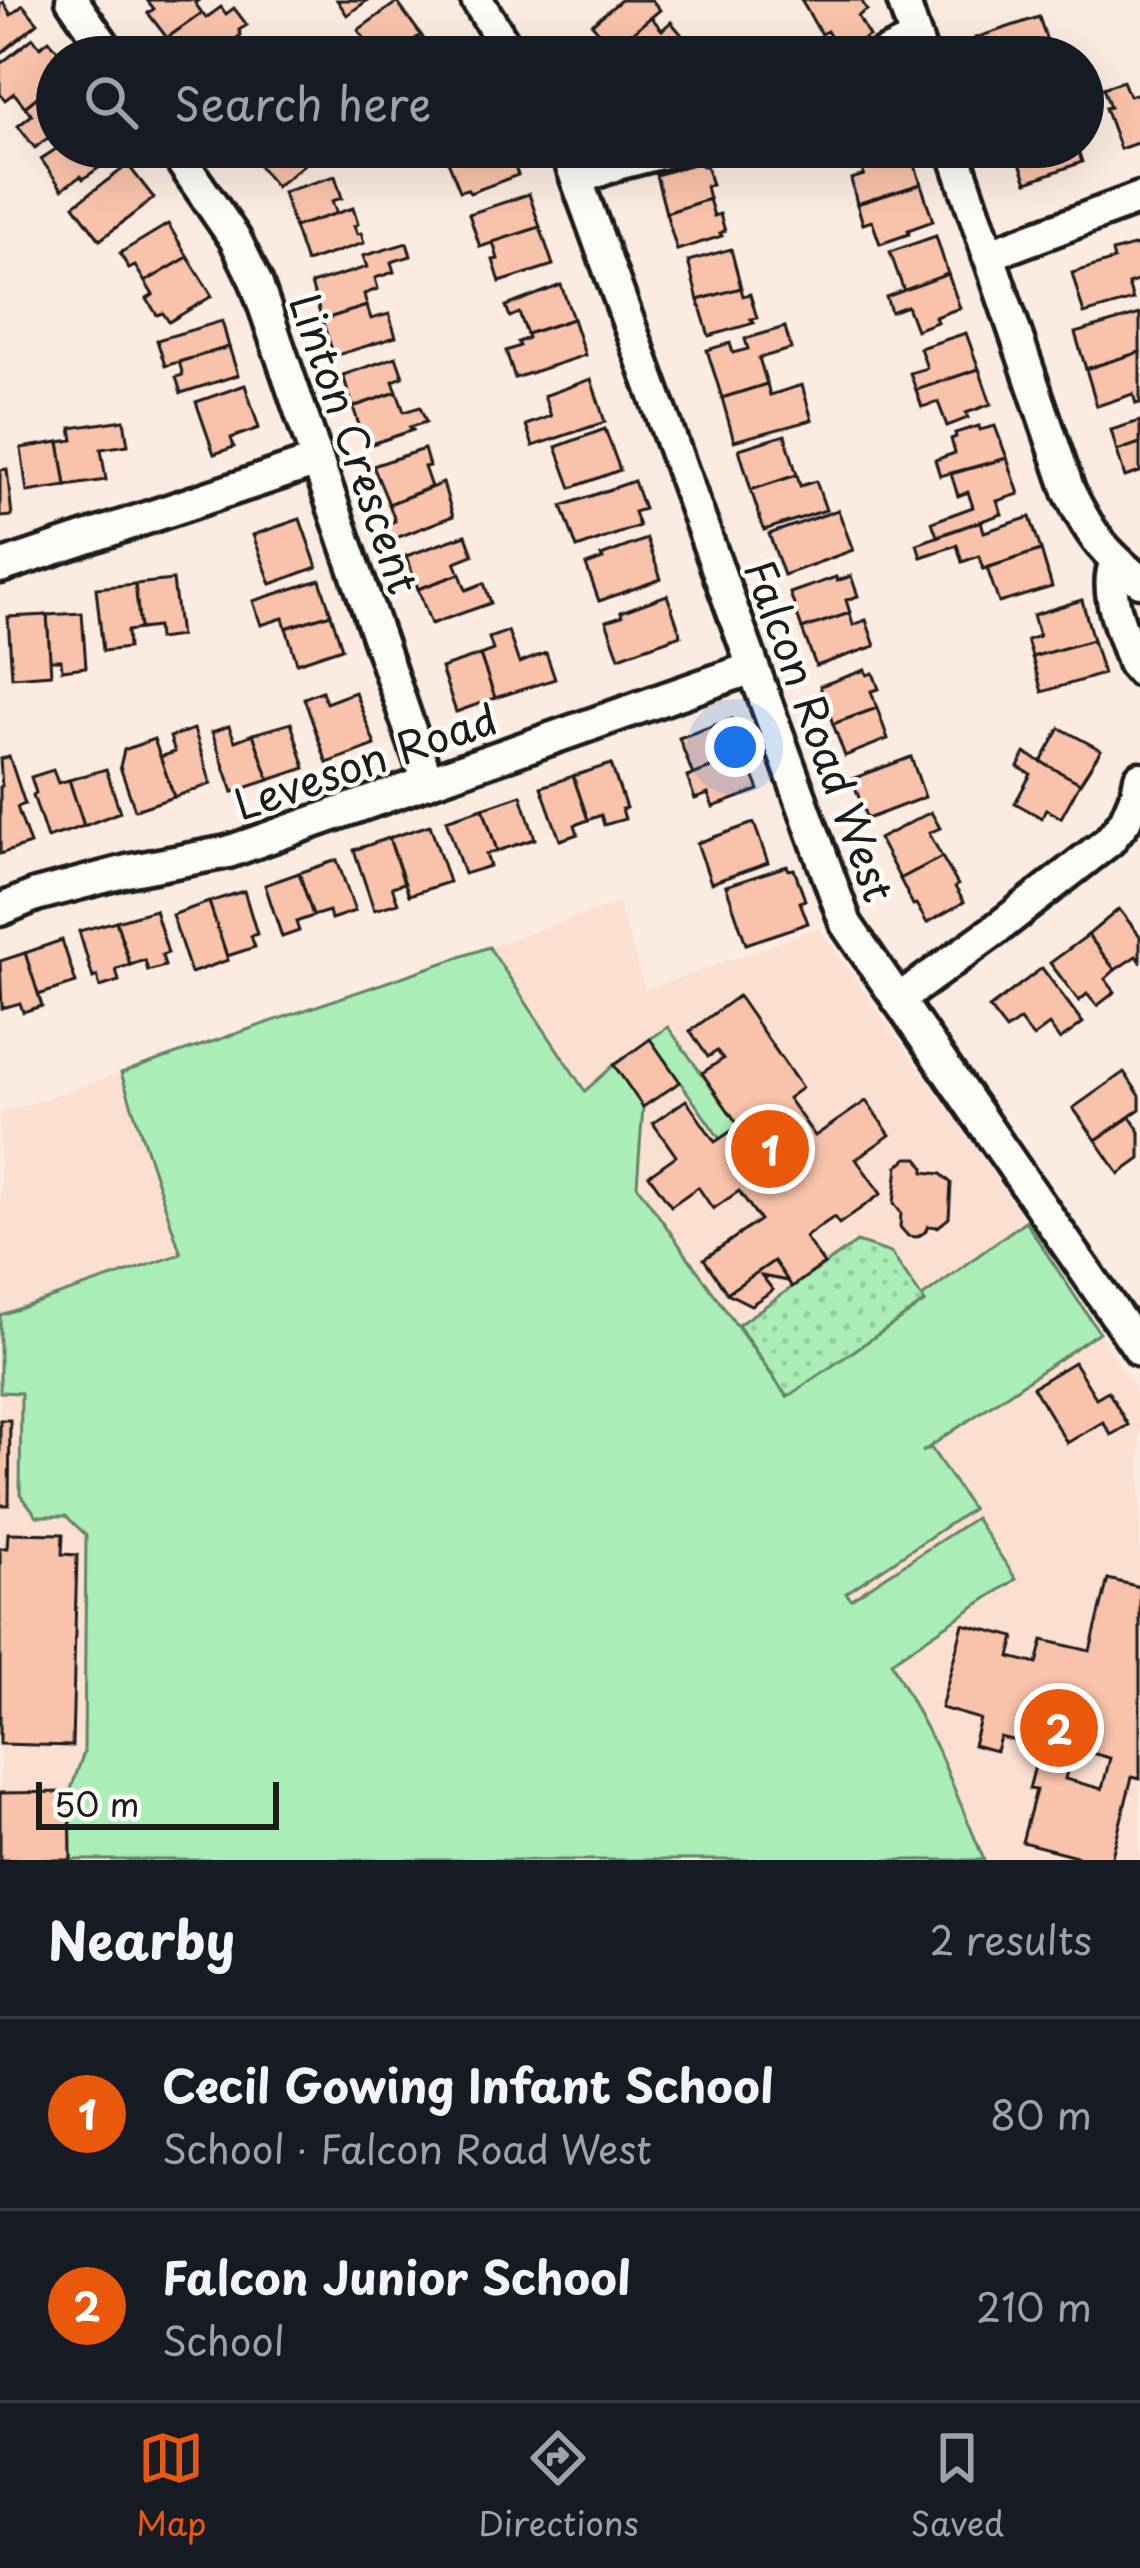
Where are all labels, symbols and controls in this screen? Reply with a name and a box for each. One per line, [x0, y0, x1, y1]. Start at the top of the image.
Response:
search box [36, 36, 1104, 168]
text: Search here [174, 68, 431, 136]
icon: search [78, 69, 144, 135]
street label: Linton Crescent [275, 284, 437, 602]
street label: Falcon Road West [730, 550, 912, 910]
street label: Leveson Road [225, 686, 505, 834]
your location [705, 717, 765, 777]
pin: 1 [731, 1104, 809, 1194]
pin: 2 [1020, 1683, 1098, 1773]
scale bar [36, 1776, 279, 1829]
text: 50 m [54, 1778, 140, 1828]
text: Nearby [48, 1900, 235, 1977]
text: 2 results [930, 1909, 1092, 1968]
text: Cecil Gowing Infant School [162, 2050, 774, 2118]
text: 1 [78, 2084, 96, 2143]
text: 80 m [990, 2084, 1092, 2143]
text: School · Falcon Road West [162, 2118, 652, 2177]
text: Falcon Junior School [162, 2242, 631, 2310]
text: 2 [73, 2276, 101, 2335]
text: 210 m [976, 2276, 1092, 2335]
text: School [162, 2310, 285, 2369]
tab: Map [136, 2425, 206, 2547]
tab: Directions [478, 2425, 639, 2547]
tab: Saved [910, 2425, 1004, 2547]

